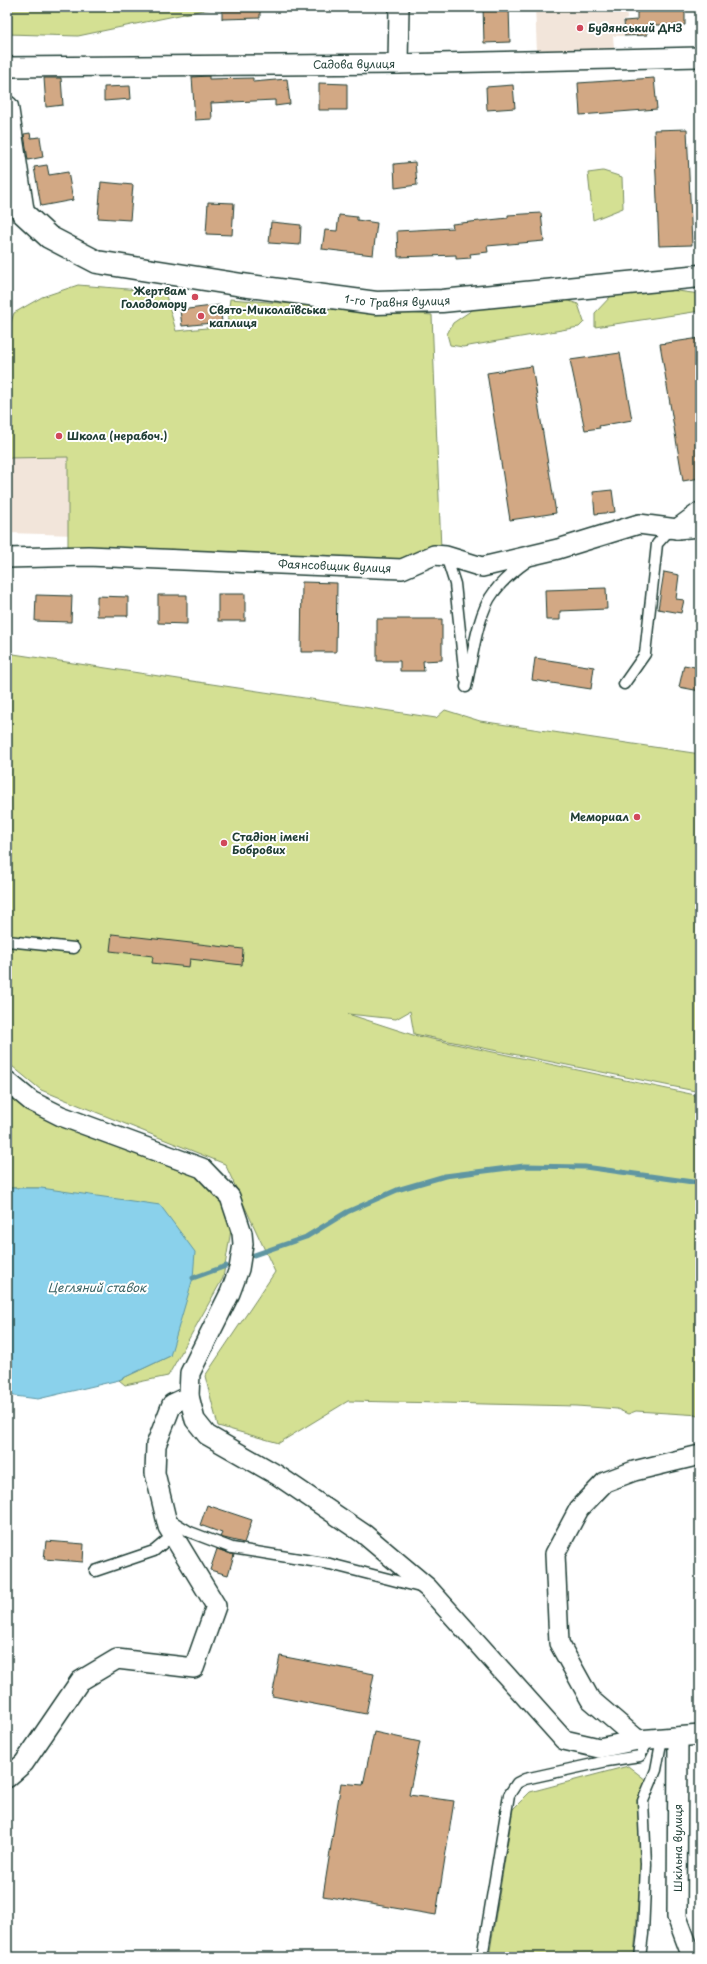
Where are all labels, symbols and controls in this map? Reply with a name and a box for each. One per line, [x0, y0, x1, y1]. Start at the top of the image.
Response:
place label: Будянський ДНЗ [588, 19, 683, 36]
marker: Будянський ДНЗ [575, 23, 585, 33]
street label: Садова вулиця [313, 55, 395, 73]
place label: Жертвам Голодомору [121, 282, 187, 312]
street label: 1-го Травня вулиця [344, 290, 451, 311]
marker: Жертвам Голодомору [190, 292, 200, 302]
place label: Свято-Миколаївська каплиця [209, 301, 327, 331]
marker: Свято-Миколаївська каплиця [196, 311, 206, 321]
place label: Школа (нерабоч.) [67, 427, 167, 444]
marker: Школа (нерабоч.) [54, 431, 64, 441]
street label: Фаянсовщик вулиця [278, 555, 392, 577]
place label: Мемориал [570, 808, 629, 825]
marker: Мемориал [632, 812, 642, 822]
place label: Стадіон імені Бобрових [232, 828, 309, 858]
marker: Стадіон імені Бобрових [219, 838, 229, 848]
water label: Цегляний ставок [48, 1278, 147, 1296]
street label: Шкільна вулиця [669, 1804, 686, 1892]

